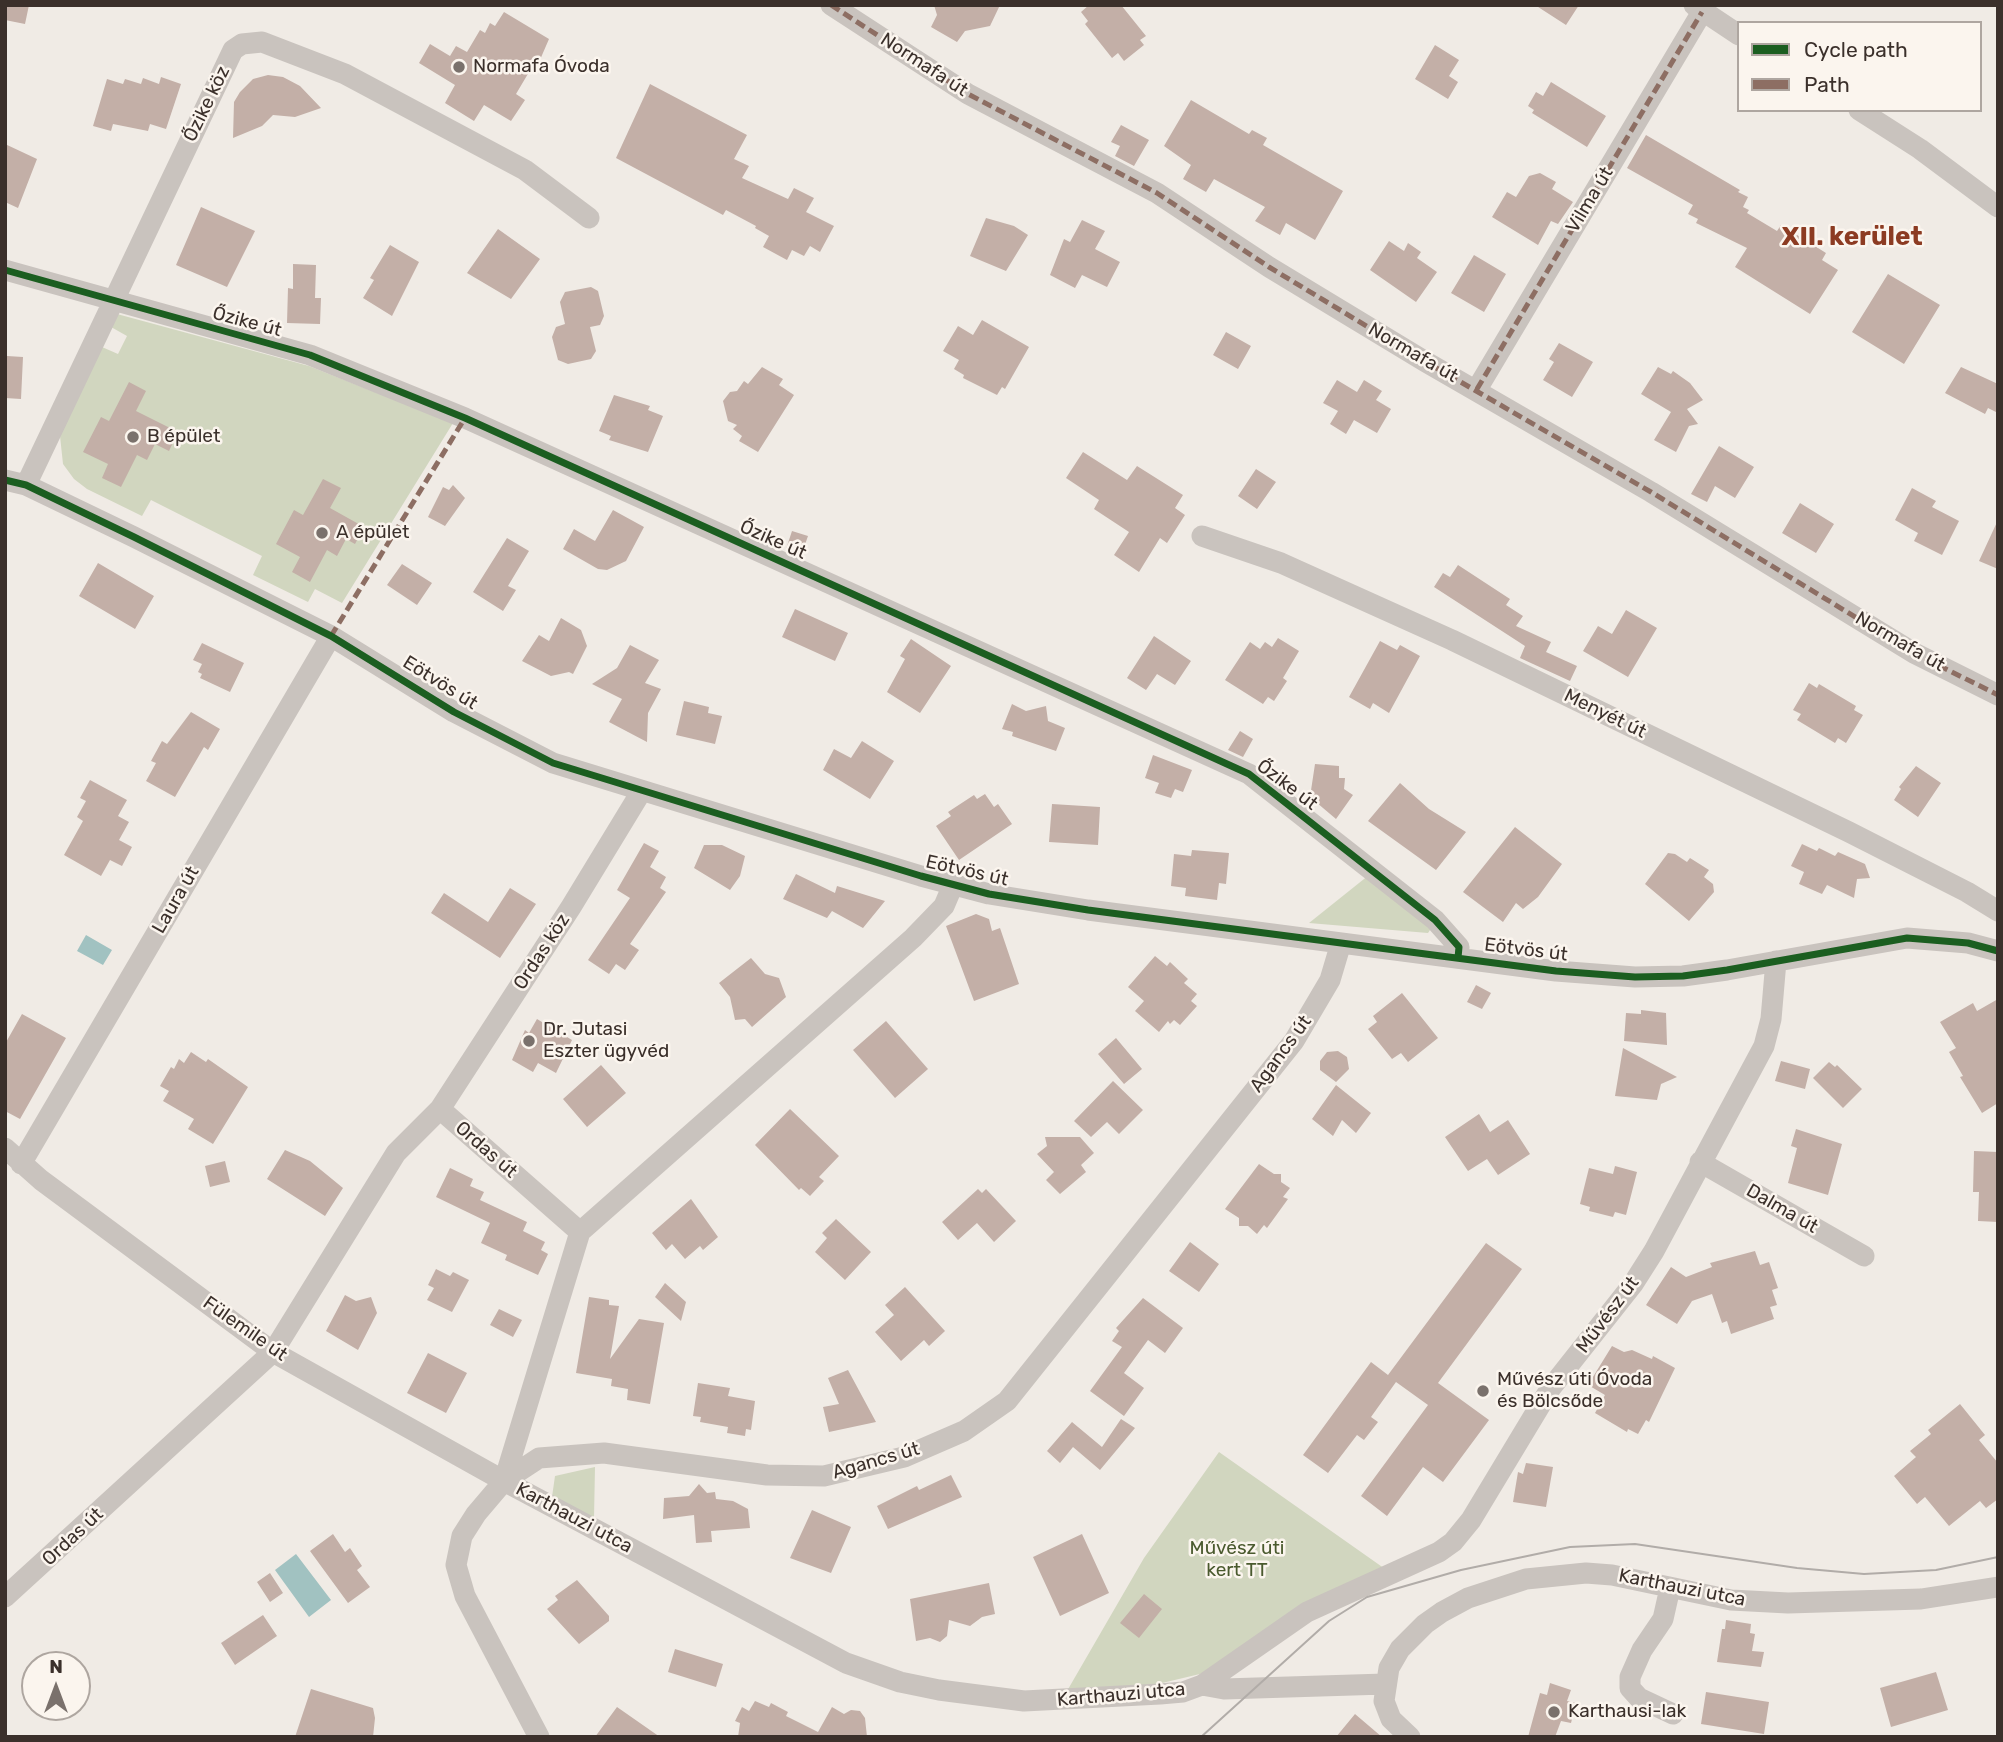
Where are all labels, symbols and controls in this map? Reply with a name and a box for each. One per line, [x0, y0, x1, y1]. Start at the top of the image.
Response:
legend [1737, 21, 1982, 112]
street label: Normafa út [876, 28, 972, 102]
text: Cycle path [1804, 37, 1908, 62]
place label: Normafa Óvoda [473, 56, 610, 78]
marker: Normafa Óvoda [451, 59, 467, 75]
street label: Őzike köz [179, 62, 235, 146]
text: Path [1804, 72, 1850, 97]
street label: Vilma út [1562, 163, 1618, 237]
district label: XII. kerület [1781, 221, 1923, 253]
street label: Őzike út [210, 302, 284, 342]
street label: Normafa út [1364, 318, 1462, 388]
place label: B épület [147, 426, 220, 448]
marker: B épület [125, 429, 141, 445]
street label: Őzike út [736, 515, 810, 565]
place label: A épület [336, 522, 409, 544]
marker: A épület [314, 525, 330, 541]
street label: Normafa út [1851, 607, 1949, 677]
street label: Eötvös út [398, 651, 482, 715]
street label: Menyét út [1560, 684, 1650, 744]
street label: Őzike út [1252, 755, 1322, 815]
street label: Eötvös út [924, 850, 1010, 892]
street label: Laura út [148, 862, 204, 938]
street label: Ordas köz [509, 910, 575, 994]
street label: Eötvös út [1483, 934, 1569, 966]
street label: Agancs út [1245, 1011, 1317, 1097]
place label: Dr. Jutasi Eszter ügyvéd [543, 1019, 669, 1063]
marker: Dr. Jutasi Eszter ügyvéd [521, 1033, 537, 1049]
street label: Ordas út [450, 1117, 522, 1183]
street label: Dalma út [1742, 1179, 1822, 1239]
street label: Művész út [1572, 1272, 1644, 1358]
street label: Fülemile út [198, 1292, 292, 1366]
place label: Művész úti Óvoda és Bölcsőde [1497, 1369, 1652, 1413]
marker: Művész úti Óvoda és Bölcsőde [1475, 1383, 1491, 1399]
street label: Agancs út [830, 1438, 922, 1484]
street label: Karthauzi utca [512, 1478, 636, 1558]
street label: Ordas út [38, 1503, 108, 1571]
park label: Művész úti kert TT [1190, 1538, 1284, 1582]
street label: Karthauzi utca [1617, 1565, 1747, 1611]
north arrow [21, 1651, 91, 1721]
text: N [49, 1655, 63, 1678]
street label: Karthauzi utca [1056, 1678, 1186, 1712]
place label: Karthausi-lak [1568, 1701, 1686, 1723]
marker: Karthausi-lak [1546, 1704, 1562, 1720]

